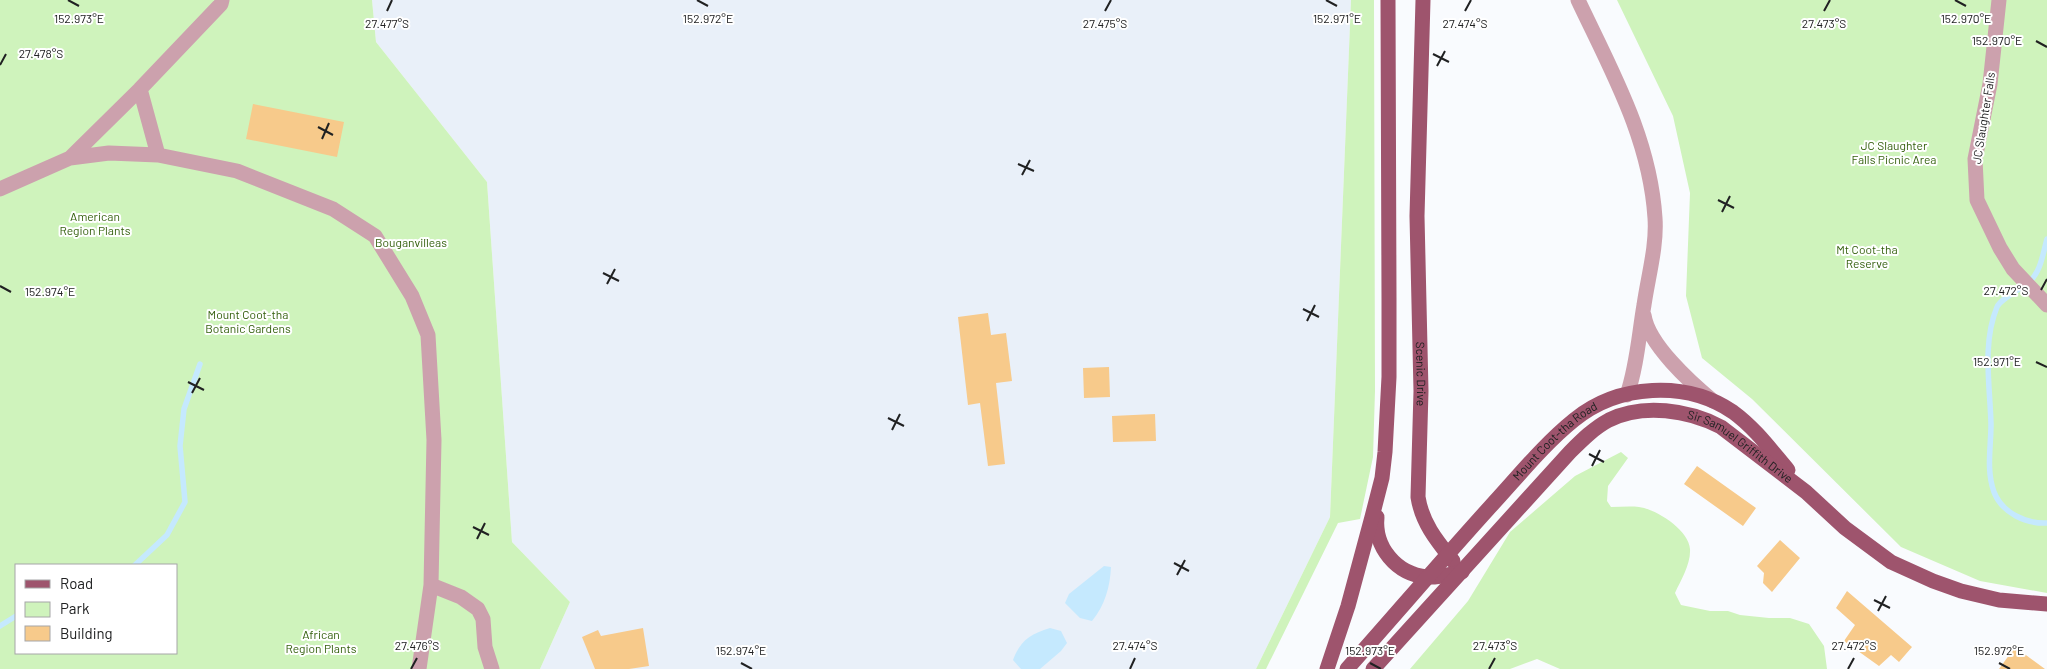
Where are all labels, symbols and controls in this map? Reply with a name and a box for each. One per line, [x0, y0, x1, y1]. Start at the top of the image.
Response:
text: 152.973°E [54, 11, 104, 25]
text: 152.972°E [683, 11, 733, 25]
text: 152.971°E [1313, 11, 1361, 25]
text: 152.970°E [1941, 11, 1991, 25]
text: 27.477°S [365, 16, 409, 30]
text: 27.475°S [1083, 16, 1127, 30]
text: 27.474°S [1442, 16, 1488, 30]
text: 27.473°S [1802, 16, 1846, 30]
text: 152.970°E [1972, 33, 2022, 47]
text: 27.478°S [19, 46, 63, 60]
street label: JC Slaughter Falls [1969, 71, 1997, 165]
park label: JC Slaughter Falls Picnic Area [1852, 138, 1936, 166]
park label: American Region Plants [59, 209, 131, 237]
park label: Bouganvilleas [375, 235, 447, 249]
park label: Mt Coot-tha Reserve [1836, 242, 1898, 270]
text: 27.472°S [1984, 283, 2028, 297]
text: 152.974°E [25, 284, 75, 298]
park label: Mount Coot-tha Botanic Gardens [205, 307, 291, 335]
street label: Scenic Drive [1414, 341, 1429, 406]
text: 152.971°E [1973, 354, 2021, 368]
street label: Mount Coot-tha Road [1509, 398, 1599, 483]
street label: Sir Samuel Griffith Drive [1686, 407, 1796, 485]
legend [15, 564, 178, 654]
text: Road [60, 574, 93, 592]
text: Park [60, 599, 90, 617]
text: Building [60, 624, 113, 642]
park label: African Region Plants [285, 627, 357, 655]
text: 27.476°S [395, 638, 439, 652]
text: 27.474°S [1112, 638, 1158, 652]
text: 27.473°S [1473, 638, 1517, 652]
text: 27.472°S [1832, 638, 1876, 652]
text: 152.974°E [716, 643, 766, 657]
text: 152.973°E [1345, 643, 1395, 657]
text: 152.972°E [1974, 643, 2024, 657]

